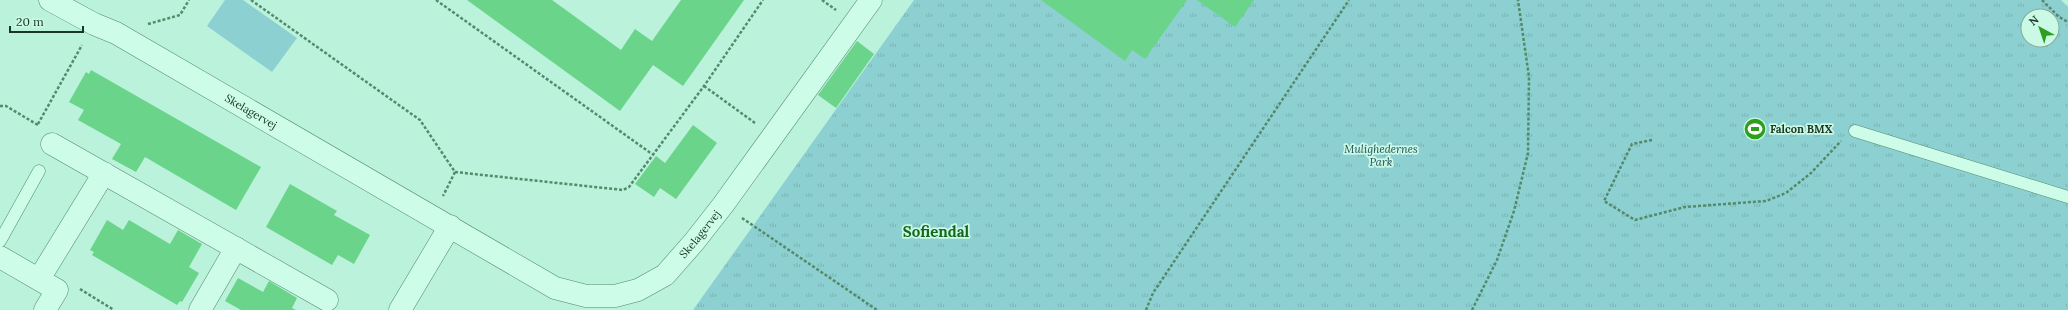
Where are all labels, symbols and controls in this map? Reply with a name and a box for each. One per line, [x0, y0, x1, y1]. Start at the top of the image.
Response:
scale bar [10, 8, 83, 34]
north arrow [2020, 8, 2060, 48]
text: N [2026, 12, 2042, 28]
text: 20 m [16, 14, 44, 29]
street label: Skelagervej [222, 91, 280, 132]
sports icon: Falcon BMX [1742, 116, 1768, 142]
place label: Falcon BMX [1770, 122, 1833, 136]
park label: Mulighedernes Park [1344, 142, 1418, 169]
street label: Skelagervej [676, 207, 724, 261]
district label: Sofiendal [903, 222, 970, 241]

